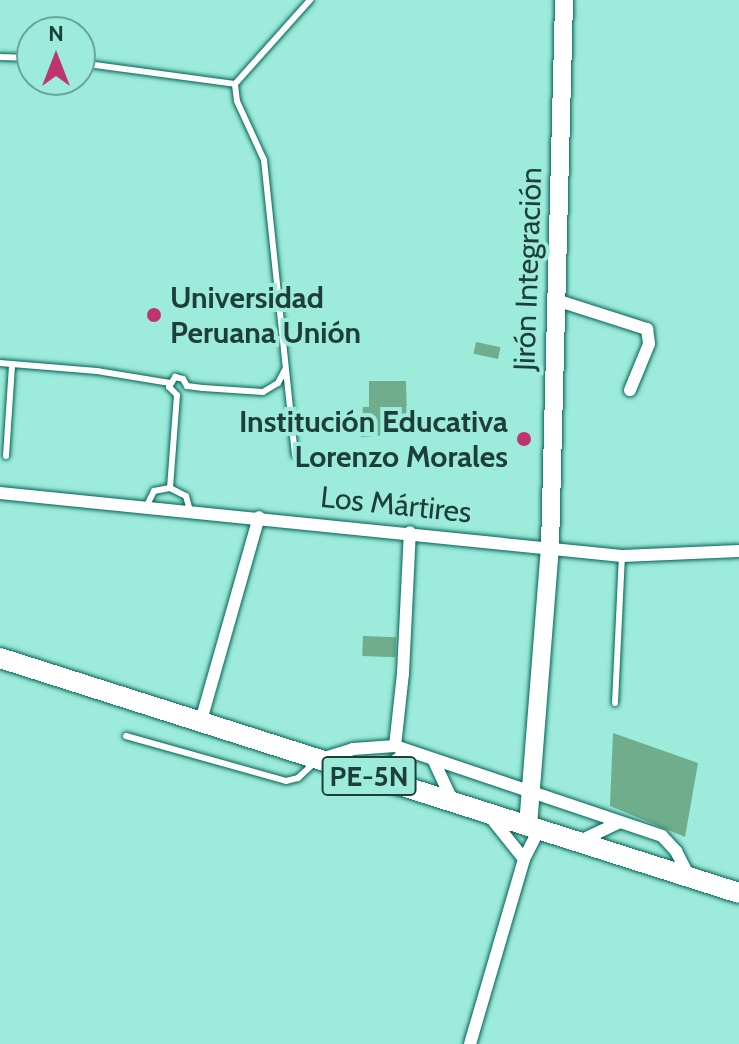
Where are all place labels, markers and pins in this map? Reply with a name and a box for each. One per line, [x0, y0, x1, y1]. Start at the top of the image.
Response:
place label: Universidad Peruana Unión [170, 280, 361, 350]
marker: Universidad Peruana Unión [145, 306, 163, 324]
place label: Institución Educativa Lorenzo Morales [239, 404, 508, 474]
marker: Institución Educativa Lorenzo Morales [515, 430, 533, 448]

